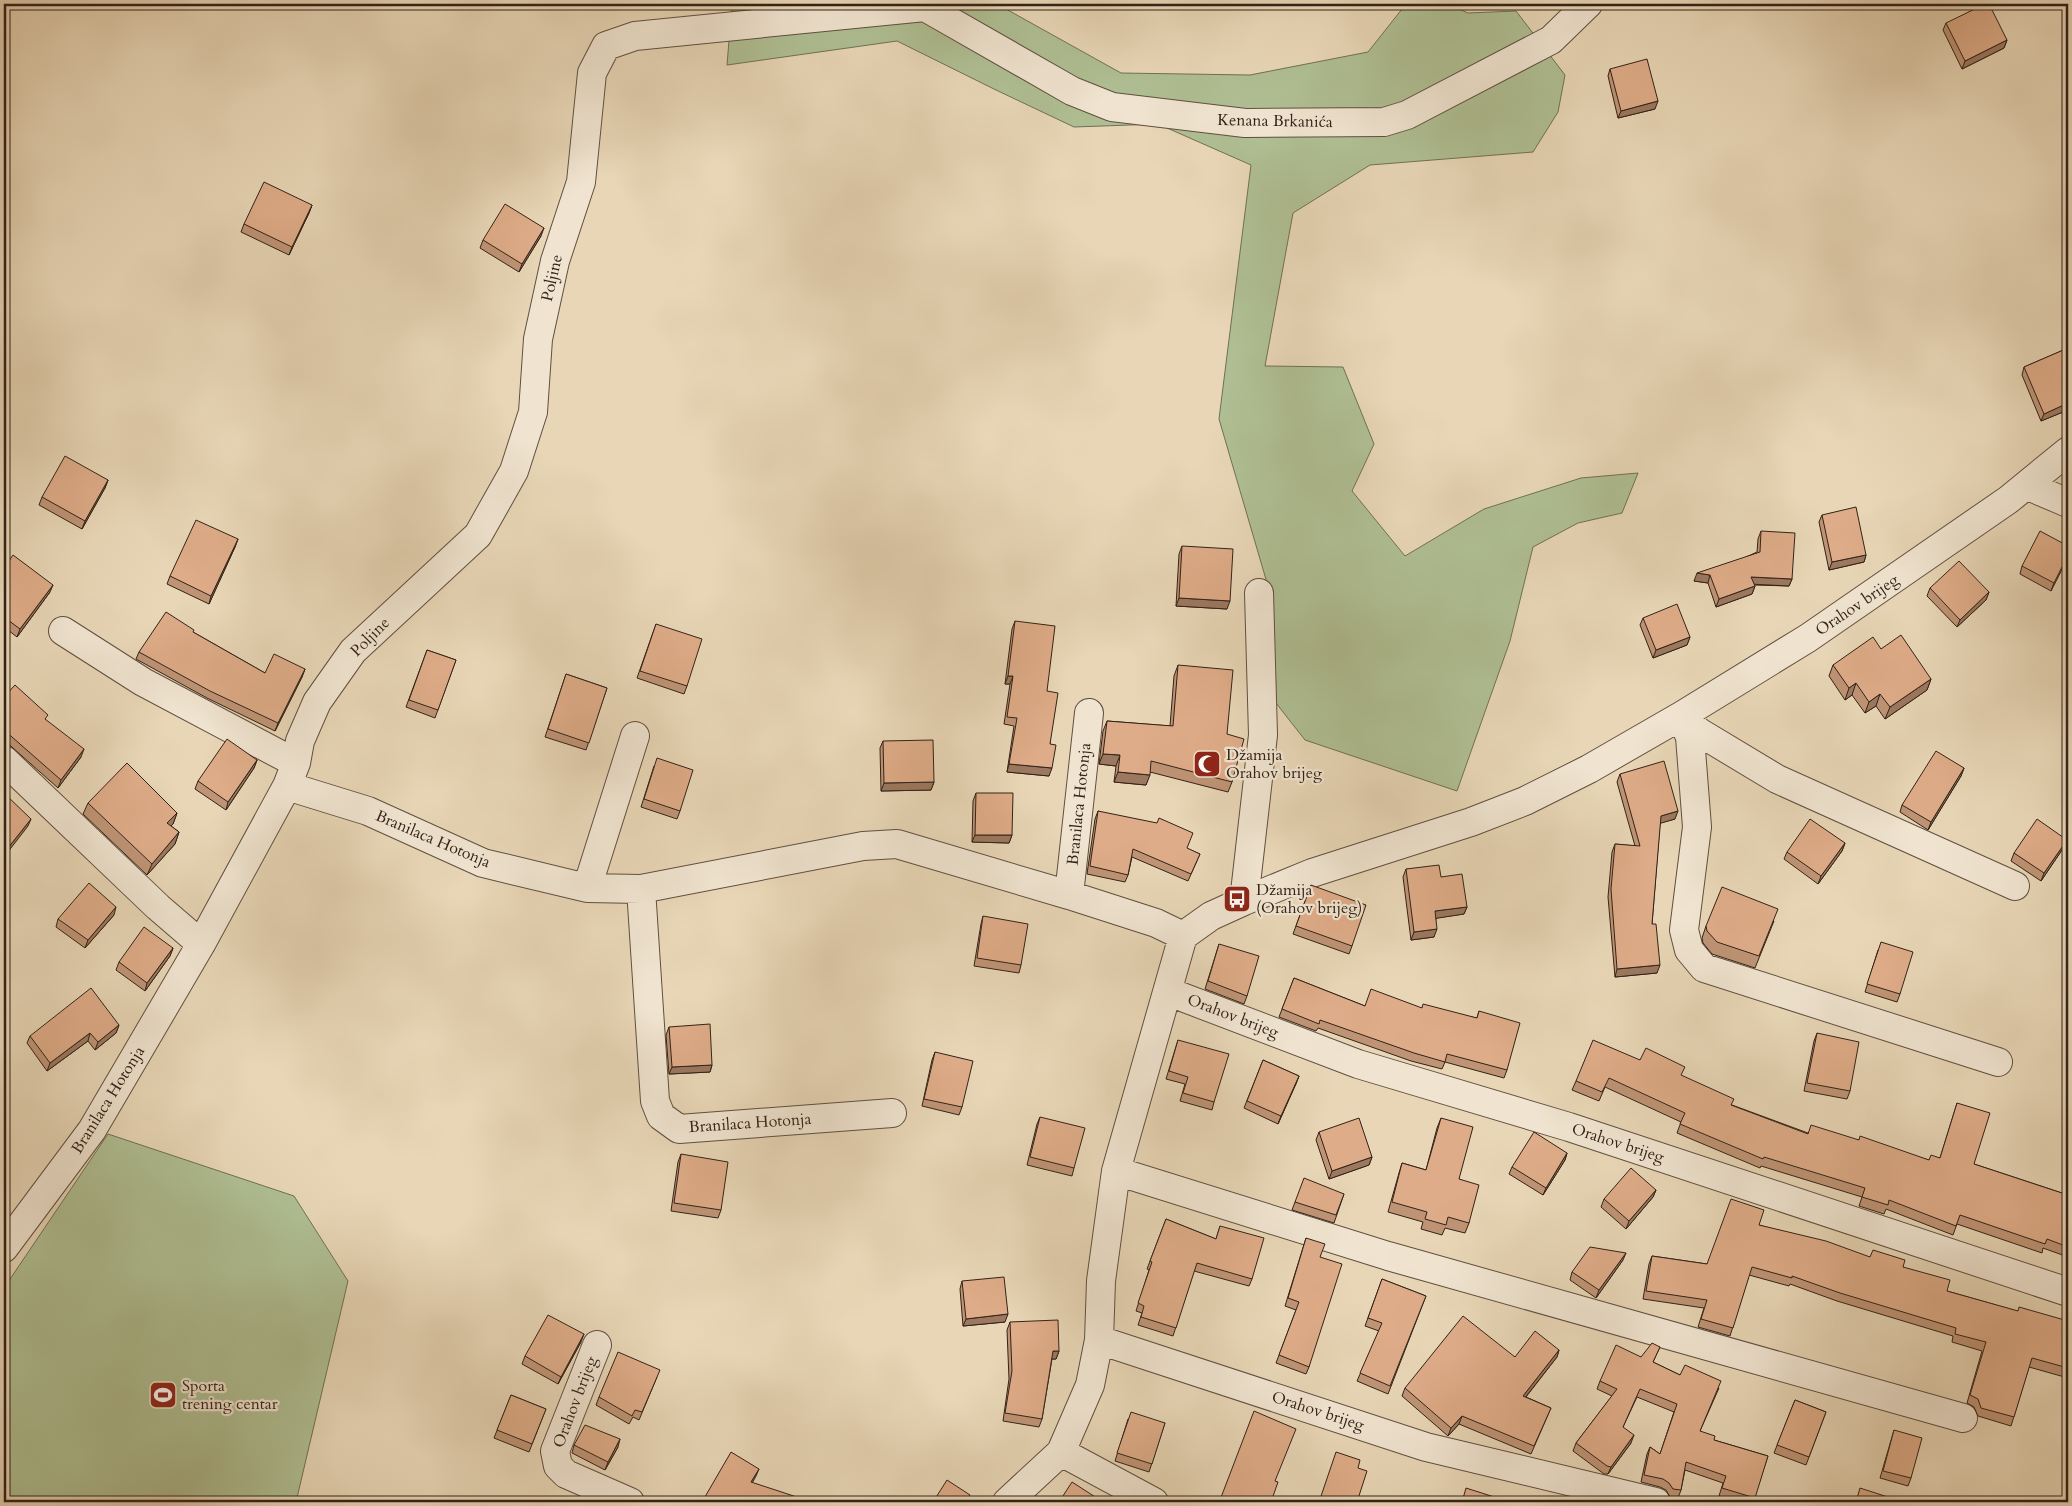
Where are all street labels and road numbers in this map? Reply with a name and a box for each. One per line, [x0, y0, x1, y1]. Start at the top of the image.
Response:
street label: Kenana Brkanića [1217, 109, 1333, 133]
street label: Poljine [536, 252, 568, 304]
street label: Orahov brijeg [1811, 569, 1903, 641]
street label: Poljine [345, 612, 395, 662]
street label: Branilaca Hotonja [1062, 742, 1096, 866]
street label: Branilaca Hotonja [372, 805, 494, 873]
street label: Orahov brijeg [1184, 989, 1282, 1043]
street label: Branilaca Hotonja [66, 1042, 150, 1158]
street label: Branilaca Hotonja [688, 1108, 812, 1138]
street label: Orahov brijeg [1569, 1118, 1667, 1168]
street label: Orahov brijeg [548, 1353, 602, 1451]
street label: Orahov brijeg [1269, 1386, 1367, 1436]

